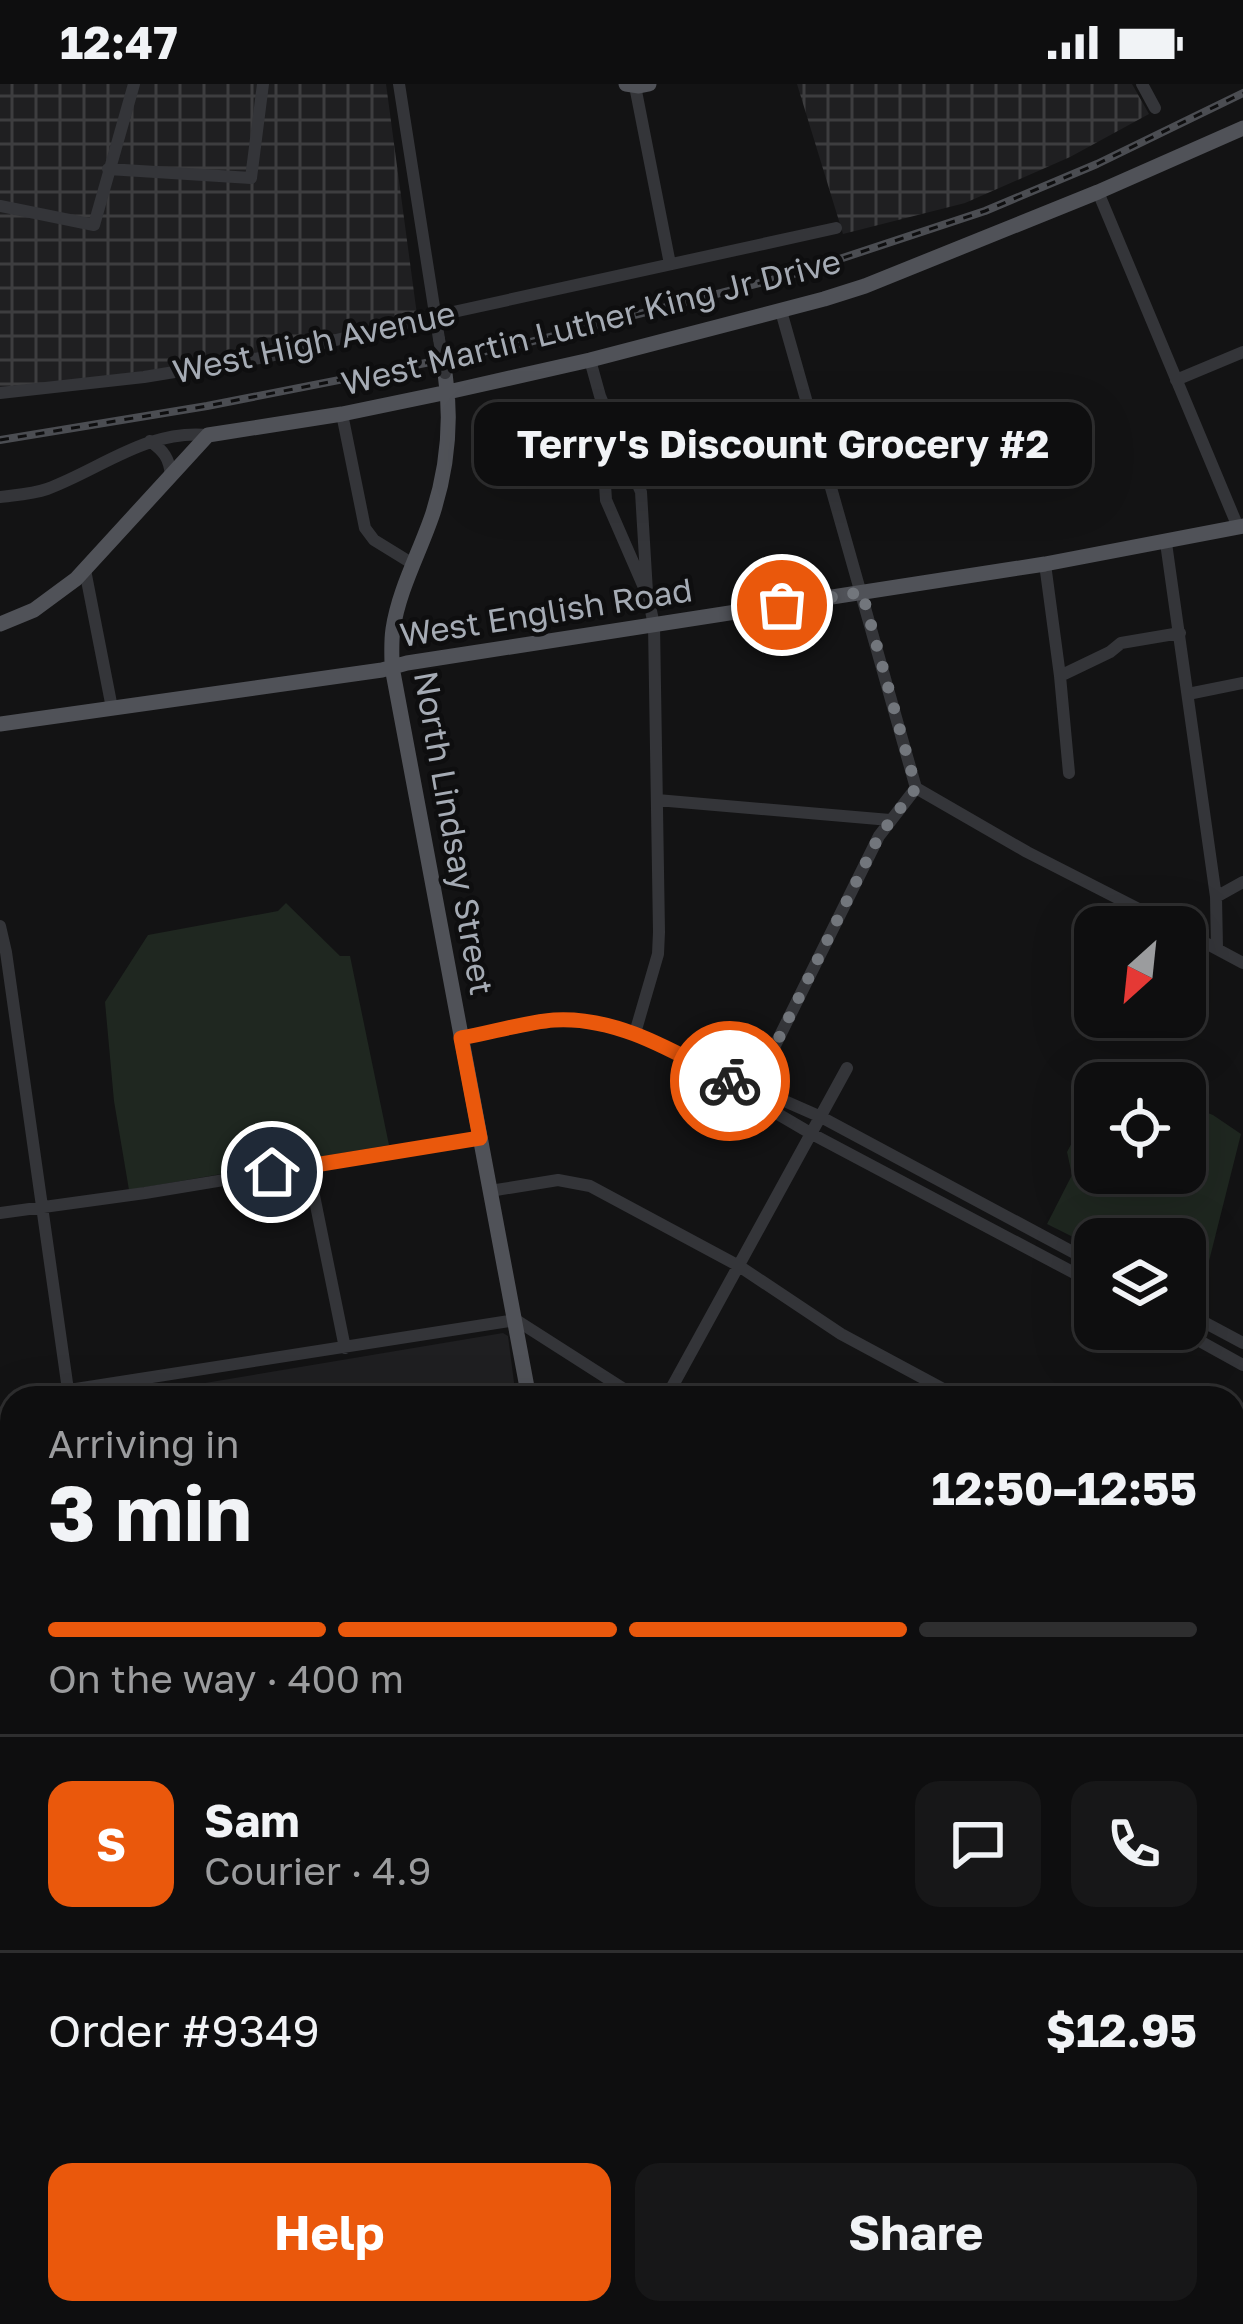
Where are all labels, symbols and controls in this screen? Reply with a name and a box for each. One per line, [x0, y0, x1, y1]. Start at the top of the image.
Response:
text: 12:47 [60, 15, 178, 69]
street label: West Martin Luther King Jr Drive [337, 241, 845, 403]
street label: West High Avenue [169, 293, 459, 390]
callout: Terry's Discount Grocery #2 [473, 401, 1091, 485]
text: Terry's Discount Grocery #2 [517, 420, 1049, 467]
pin [731, 554, 833, 656]
street label: West English Road [397, 569, 695, 654]
icon: bag [749, 572, 815, 638]
street label: North Lindsay Street [407, 668, 502, 998]
north arrow [1074, 906, 1206, 1038]
map controls [1074, 906, 1206, 1350]
courier [670, 1021, 790, 1141]
icon: bike [697, 1048, 763, 1114]
button: locate [1074, 1062, 1206, 1194]
pin [221, 1121, 323, 1223]
icon: home [239, 1139, 305, 1205]
button: layers [1074, 1218, 1206, 1350]
text: Arriving in [48, 1420, 239, 1467]
text: 12:50–12:55 [931, 1461, 1197, 1515]
text: 3 min [48, 1465, 252, 1558]
text: On the way · 400 m [48, 1655, 404, 1702]
button: chat [915, 1781, 1041, 1907]
button: phone [1071, 1781, 1197, 1907]
text: Sam [204, 1793, 300, 1847]
text: S [96, 1817, 126, 1871]
text: Courier · 4.9 [204, 1847, 431, 1894]
text: Order #9349 [48, 2003, 320, 2057]
text: $12.95 [1046, 2003, 1197, 2057]
button: Help [48, 2163, 611, 2301]
button: Share [635, 2163, 1197, 2301]

